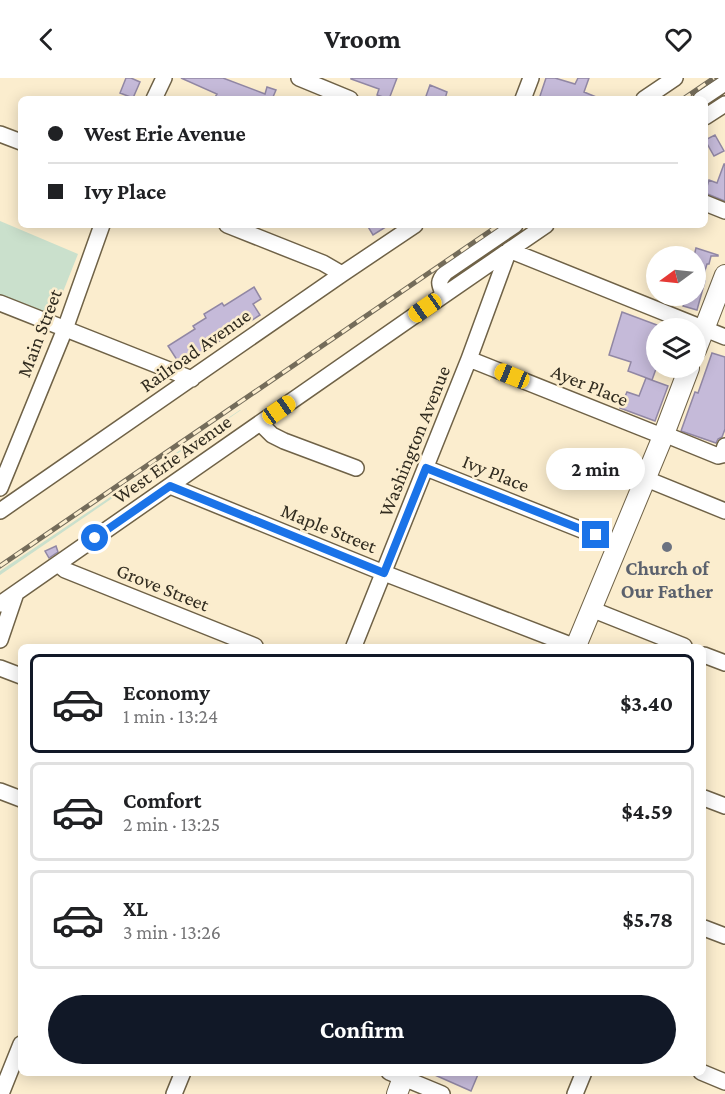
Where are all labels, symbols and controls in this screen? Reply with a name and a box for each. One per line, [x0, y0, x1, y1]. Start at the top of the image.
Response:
icon: back [30, 23, 63, 56]
icon: heart [662, 23, 695, 56]
text: Vroom [324, 24, 401, 54]
text: West Erie Avenue [84, 121, 246, 146]
text: Ivy Place [84, 179, 166, 204]
north arrow [646, 246, 706, 306]
map controls [646, 246, 706, 378]
street label: Main Street [12, 286, 66, 380]
car [405, 290, 445, 326]
street label: Railroad Avenue [136, 304, 255, 396]
button: layers [646, 318, 706, 378]
street label: Ayer Place [548, 360, 632, 411]
car [492, 361, 532, 391]
street label: Washington Avenue [374, 362, 455, 520]
car [259, 392, 299, 428]
street label: West Erie Avenue [109, 410, 235, 508]
callout: 2 min [546, 448, 646, 490]
street label: Ivy Place [459, 450, 533, 497]
text: 2 min [571, 458, 620, 480]
street label: Maple Street [278, 499, 380, 558]
route end [582, 521, 609, 548]
route start [81, 524, 108, 551]
marker: Church of Our Father [660, 540, 674, 554]
place label: Church of Our Father [621, 557, 713, 602]
street label: Grove Street [114, 559, 213, 616]
icon: car [51, 677, 105, 731]
text: Economy [123, 680, 210, 705]
text: $3.40 [620, 691, 673, 716]
text: 1 min · 13:24 [123, 705, 218, 727]
icon: car [51, 785, 105, 839]
text: Comfort [123, 788, 201, 813]
text: $4.59 [621, 799, 673, 824]
text: 2 min · 13:25 [123, 813, 220, 835]
icon: car [51, 893, 105, 947]
text: XL [123, 896, 148, 921]
text: $5.78 [623, 907, 673, 932]
text: 3 min · 13:26 [123, 921, 221, 943]
button: Confirm [48, 995, 676, 1064]

